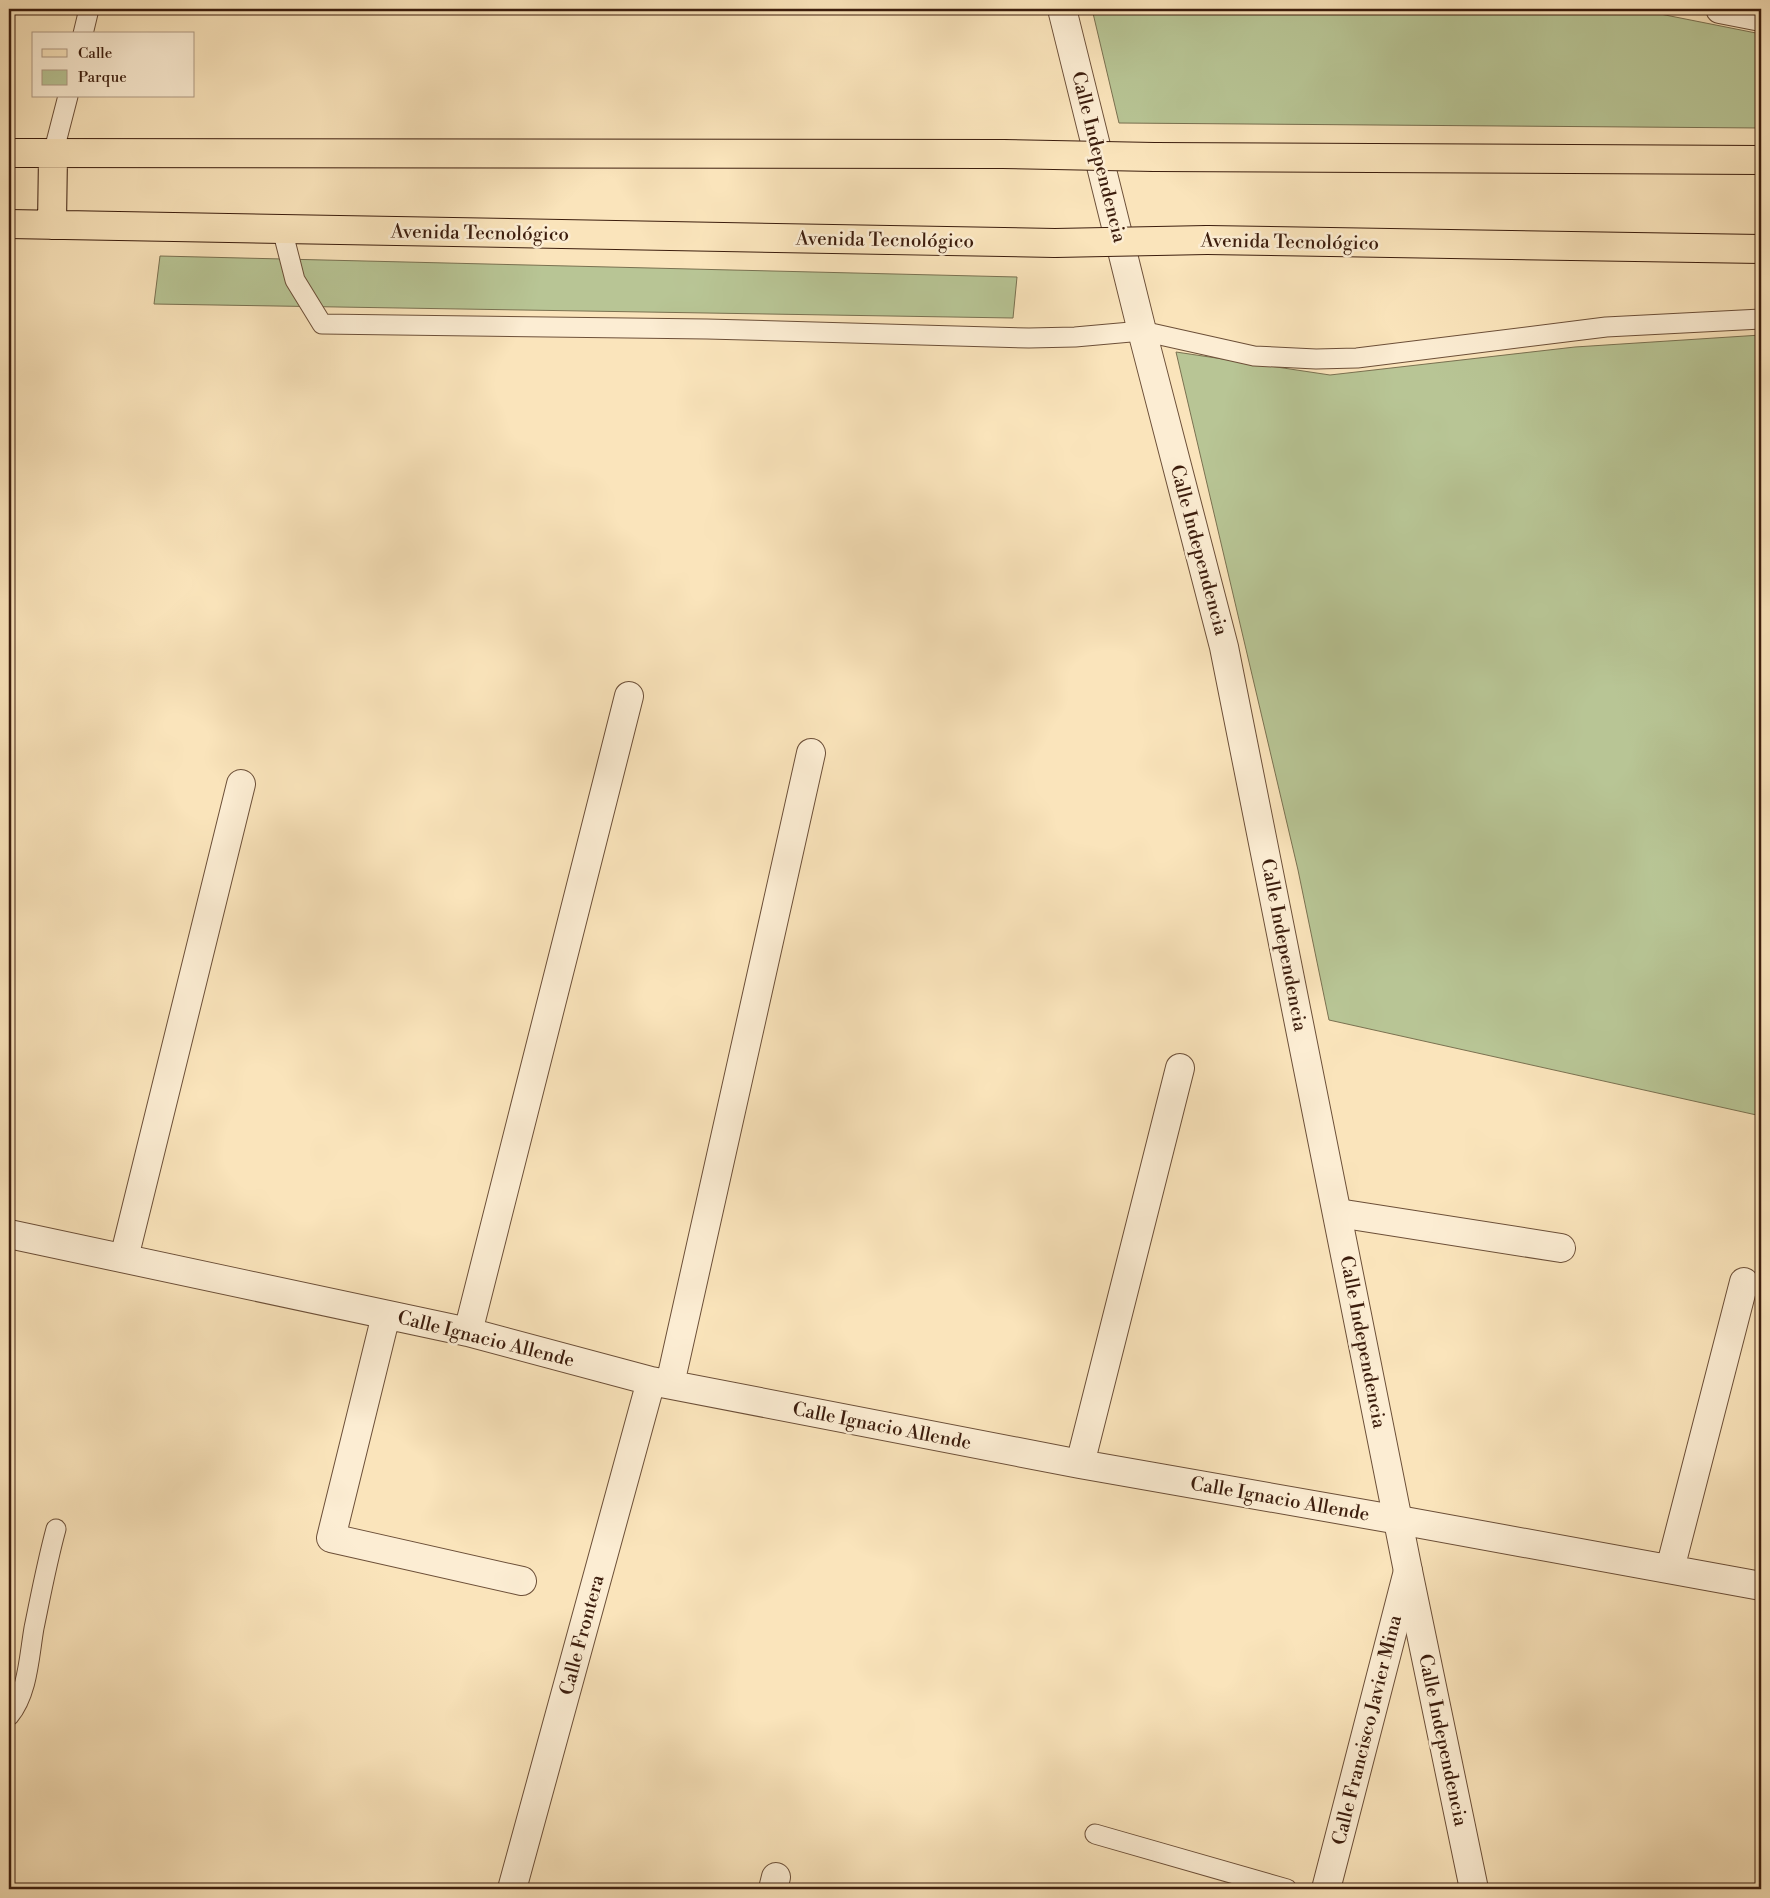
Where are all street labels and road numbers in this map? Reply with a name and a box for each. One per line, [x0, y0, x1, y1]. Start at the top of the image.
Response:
street label: Calle Independencia [1066, 69, 1132, 245]
street label: Avenida Tecnológico [390, 219, 569, 247]
street label: Avenida Tecnológico [795, 226, 974, 254]
street label: Avenida Tecnológico [1200, 228, 1379, 256]
street label: Calle Independencia [1165, 462, 1233, 638]
street label: Calle Independencia [1255, 857, 1313, 1034]
street label: Calle Independencia [1334, 1254, 1392, 1431]
street label: Calle Ignacio Allende [395, 1305, 577, 1373]
street label: Calle Ignacio Allende [791, 1397, 973, 1455]
street label: Calle Ignacio Allende [1189, 1471, 1371, 1527]
street label: Calle Frontera [554, 1572, 610, 1698]
street label: Calle Francisco Javier Mina [1327, 1612, 1407, 1847]
street label: Calle Independencia [1413, 1652, 1473, 1829]

